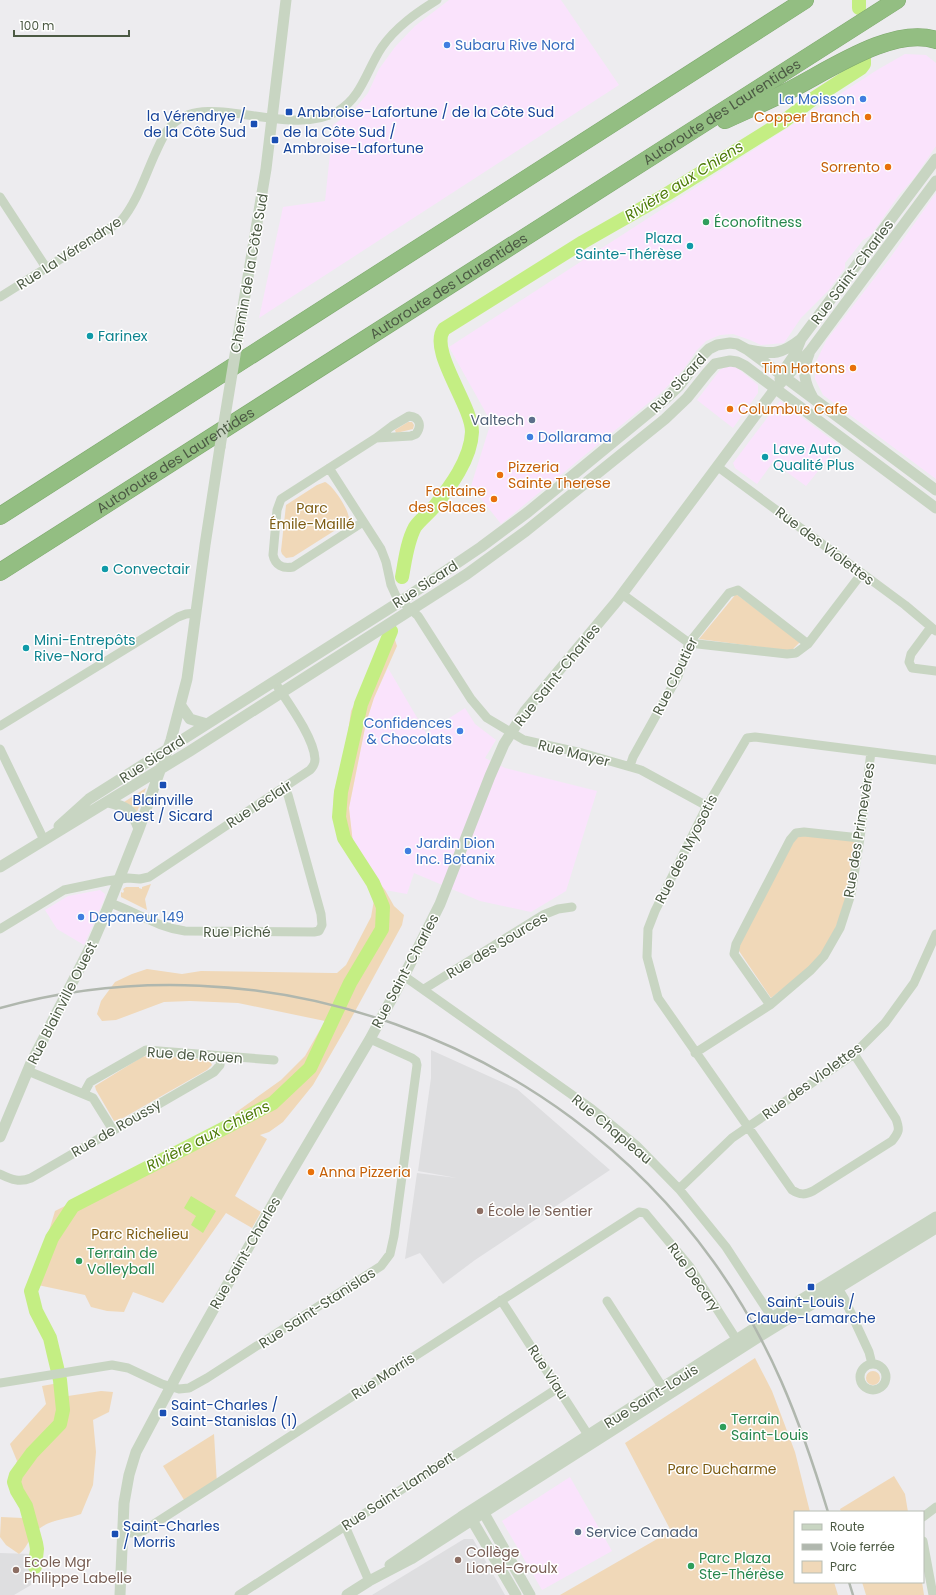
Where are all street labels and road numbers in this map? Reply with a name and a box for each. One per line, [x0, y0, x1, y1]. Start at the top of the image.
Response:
street label: Autoroute des Laurentides [639, 54, 805, 170]
street label: Chemin de la Côte Sud [225, 192, 273, 354]
street label: Rue La Vérendrye [13, 211, 126, 294]
street label: Rue Saint-Charles [806, 215, 898, 329]
street label: Autoroute des Laurentides [366, 228, 531, 344]
street label: Rue Sicard [645, 349, 711, 417]
street label: Autoroute des Laurentides [92, 402, 258, 518]
street label: Rue des Violettes [771, 502, 879, 590]
street label: Rue Sicard [388, 555, 462, 613]
street label: Rue Saint-Charles [509, 619, 605, 731]
street label: Rue Cloutier [647, 634, 703, 718]
street label: Rue Sicard [115, 730, 189, 788]
street label: Rue Mayer [536, 734, 612, 772]
street label: Rue des Primevères [838, 761, 880, 899]
street label: Rue Leclair [222, 775, 296, 833]
street label: Rue des Myosotis [650, 791, 722, 907]
street label: Rue des Sources [443, 907, 551, 983]
street label: Rue Saint-Charles [366, 910, 444, 1032]
street label: Rue Piché [203, 922, 271, 942]
street label: Rue Blainville Ouest [22, 938, 102, 1068]
street label: Rue des Violettes [758, 1038, 866, 1124]
street label: Rue de Rouen [146, 1042, 244, 1068]
street label: Rue Chapleau [568, 1089, 656, 1169]
street label: Rue de Roussy [67, 1094, 165, 1162]
street label: Rue Saint-Charles [205, 1193, 285, 1313]
street label: Rue Decary [663, 1239, 725, 1315]
street label: Rue Saint-Stanislas [255, 1263, 379, 1353]
street label: Rue Viau [523, 1341, 573, 1403]
street label: Rue Morris [347, 1348, 419, 1404]
street label: Rue Saint-Louis [600, 1359, 702, 1433]
street label: Rue Saint-Lambert [338, 1447, 458, 1535]

